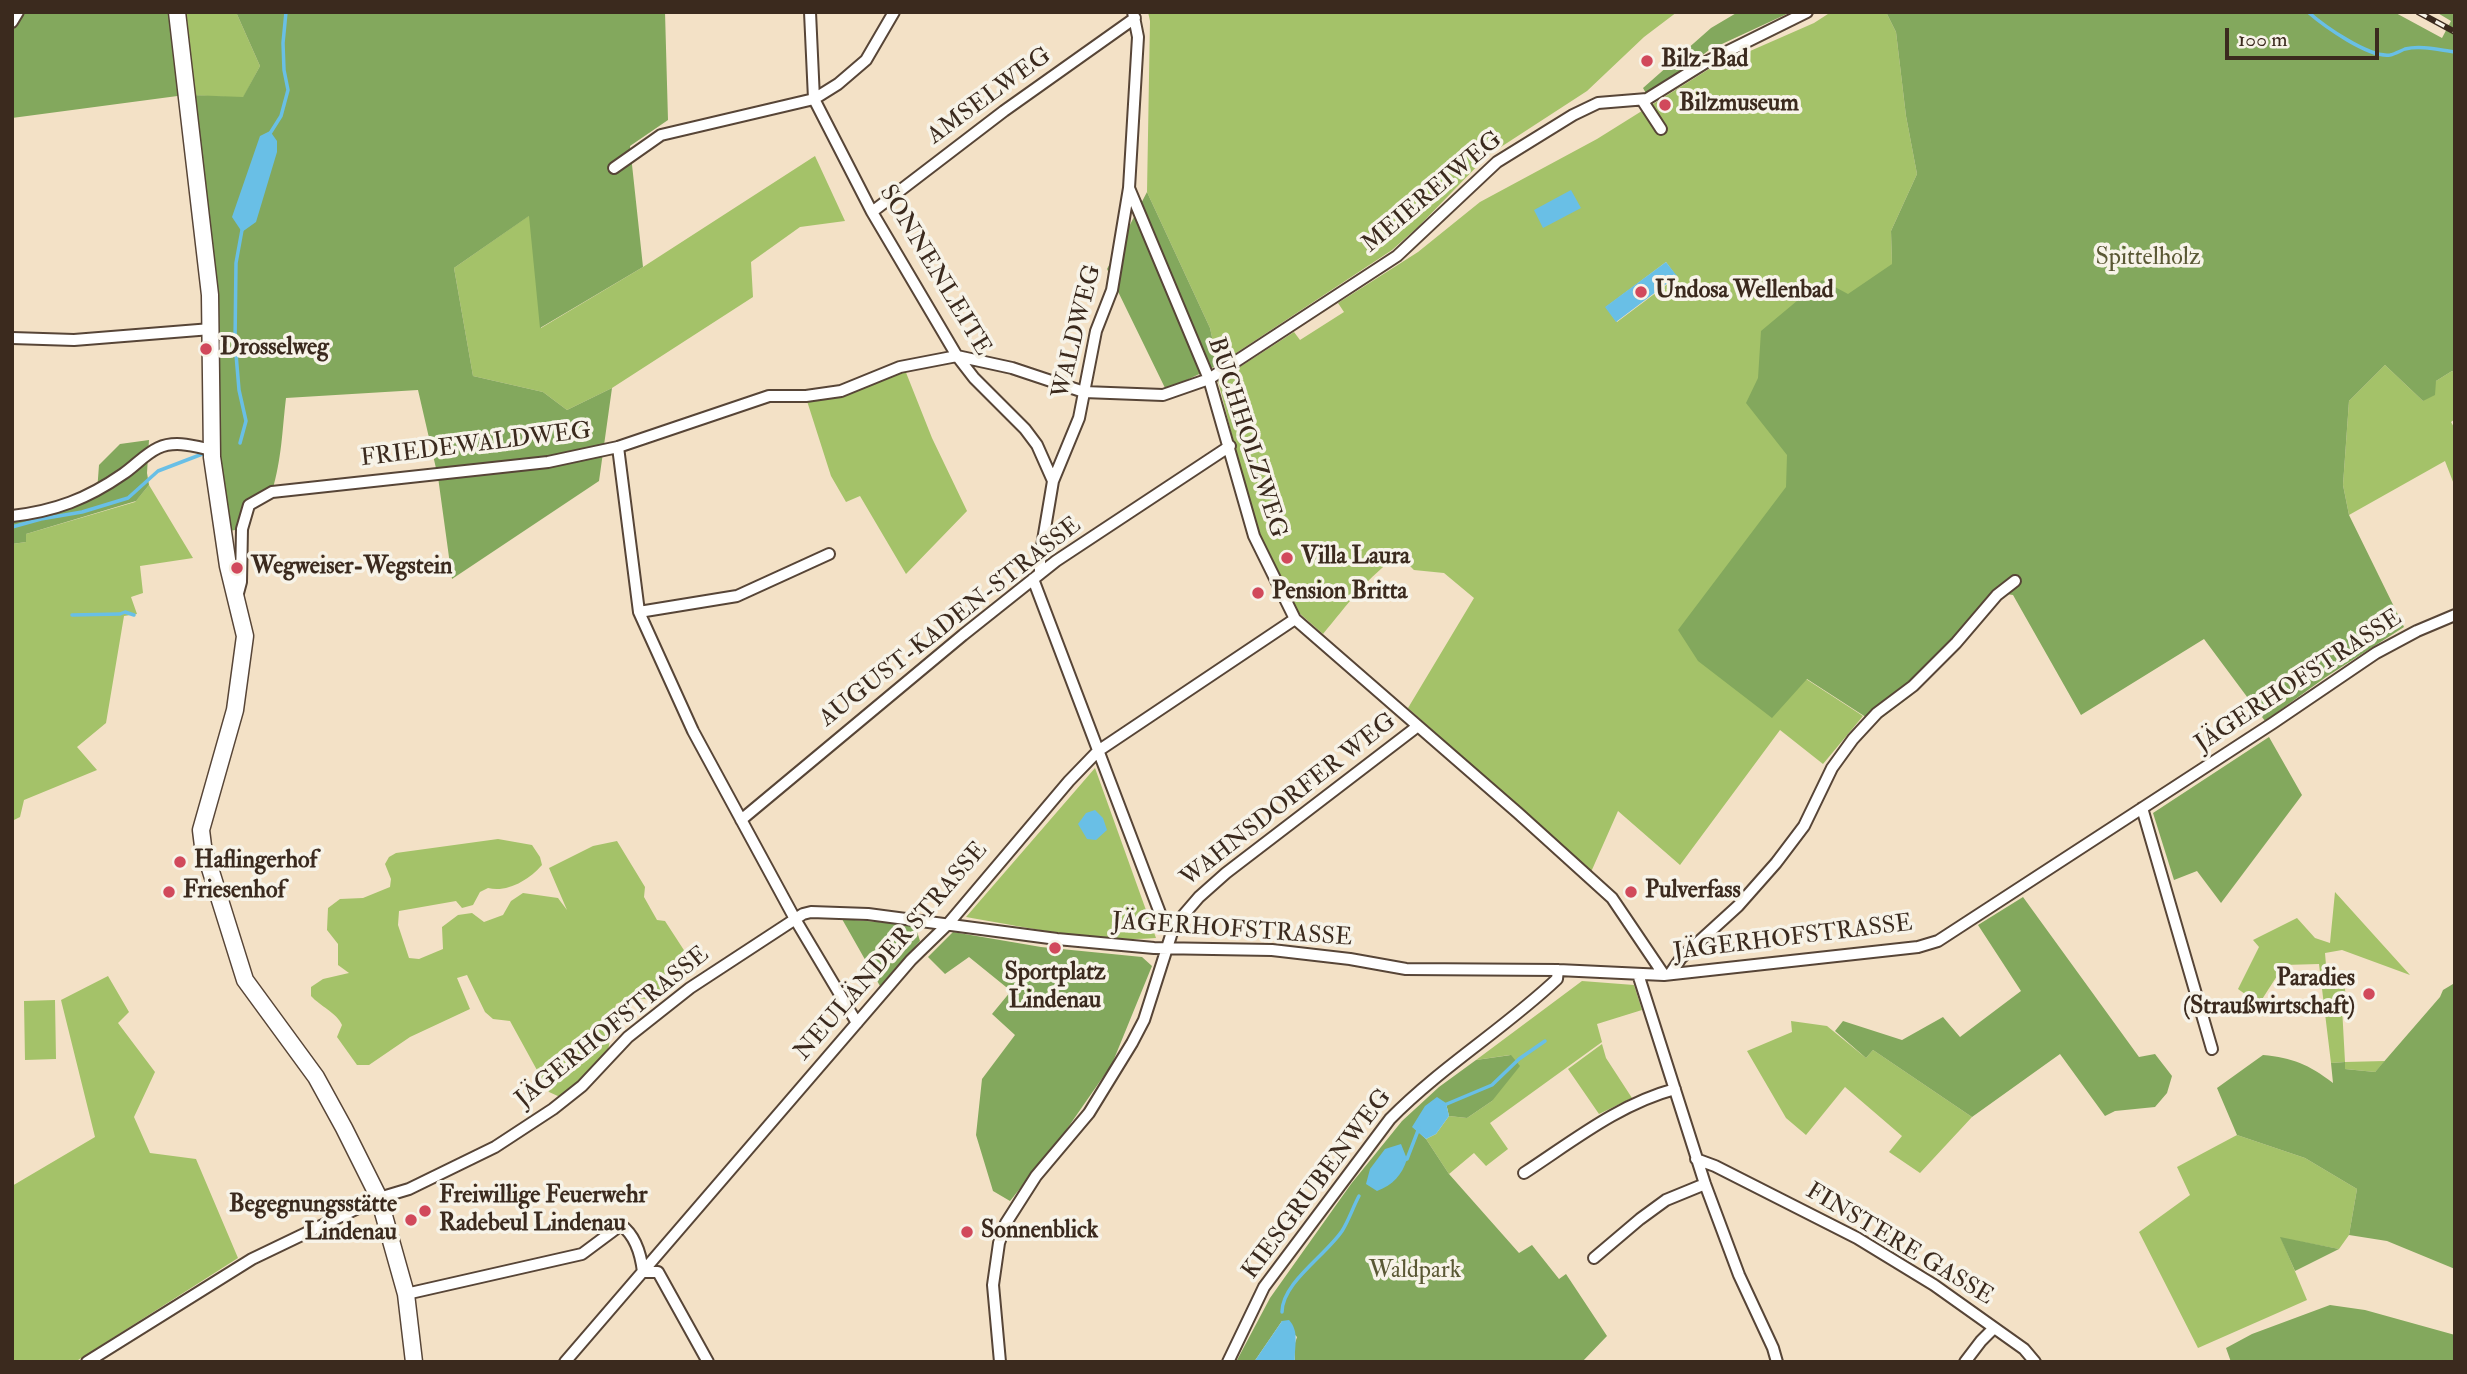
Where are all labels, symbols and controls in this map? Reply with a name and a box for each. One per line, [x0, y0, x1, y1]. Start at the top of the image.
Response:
scale bar [2229, 14, 2383, 58]
text: 100 m [2238, 26, 2288, 53]
street label: AMSELWEG [922, 42, 1058, 152]
place label: Bilz-Bad [1661, 47, 1748, 75]
marker: Bilz-Bad [1639, 53, 1655, 69]
place label: Bilzmuseum [1679, 91, 1799, 119]
marker: Bilzmuseum [1657, 97, 1673, 113]
street label: MEIEREIWEG [1357, 126, 1509, 260]
street label: SONNENLEITE [872, 181, 996, 361]
park label: Spittelholz [2095, 245, 2201, 273]
street label: WALDWEG [1048, 262, 1108, 402]
place label: Undosa Wellenbad [1655, 278, 1834, 306]
marker: Undosa Wellenbad [1633, 284, 1649, 300]
street label: BUCHHOLZWEG [1200, 334, 1292, 542]
place label: Drosselweg [220, 335, 329, 363]
marker: Drosselweg [198, 341, 214, 357]
street label: FRIEDEWALDWEG [359, 418, 593, 474]
street label: AUGUST-KADEN-STRASSE [814, 512, 1088, 734]
place label: Villa Laura [1301, 544, 1410, 572]
marker: Villa Laura [1279, 550, 1295, 566]
place label: Wegweiser-Wegstein [251, 554, 452, 582]
marker: Wegweiser-Wegstein [229, 560, 245, 576]
place label: Pension Britta [1272, 579, 1407, 607]
marker: Pension Britta [1250, 585, 1266, 601]
street label: JÄGERHOFSTRASSE [2190, 604, 2408, 760]
street label: WAHNSDORFER WEG [1176, 708, 1402, 894]
street label: NEULÄNDER STRASSE [789, 837, 995, 1067]
place label: Haflingerhof [194, 848, 317, 876]
marker: Haflingerhof [172, 854, 188, 870]
place label: Friesenhof [183, 878, 285, 906]
place label: Pulverfass [1645, 878, 1741, 906]
marker: Friesenhof [161, 884, 177, 900]
marker: Pulverfass [1623, 884, 1639, 900]
street label: JÄGERHOFSTRASSE [1111, 908, 1353, 954]
street label: JÄGERHOFSTRASSE [1672, 910, 1914, 968]
marker: Sportplatz Lindenau [1047, 940, 1063, 956]
street label: JÄGERHOFSTRASSE [510, 941, 716, 1115]
place label: Sportplatz Lindenau [1004, 960, 1106, 1016]
place label: Paradies (Straußwirtschaft) [2183, 966, 2355, 1022]
marker: Paradies (Straußwirtschaft) [2361, 986, 2377, 1002]
street label: KIESGRUBENWEG [1237, 1084, 1399, 1286]
street label: FINSTERE GASSE [1800, 1178, 1998, 1312]
place label: Freiwillige Feuerwehr Radebeul Lindenau [439, 1183, 647, 1239]
place label: Begegnungsstätte Lindenau [229, 1192, 397, 1248]
marker: Freiwillige Feuerwehr Radebeul Lindenau [417, 1203, 433, 1219]
marker: Begegnungsstätte Lindenau [403, 1212, 419, 1228]
place label: Sonnenblick [981, 1218, 1098, 1246]
marker: Sonnenblick [959, 1224, 975, 1240]
park label: Waldpark [1369, 1258, 1461, 1286]

